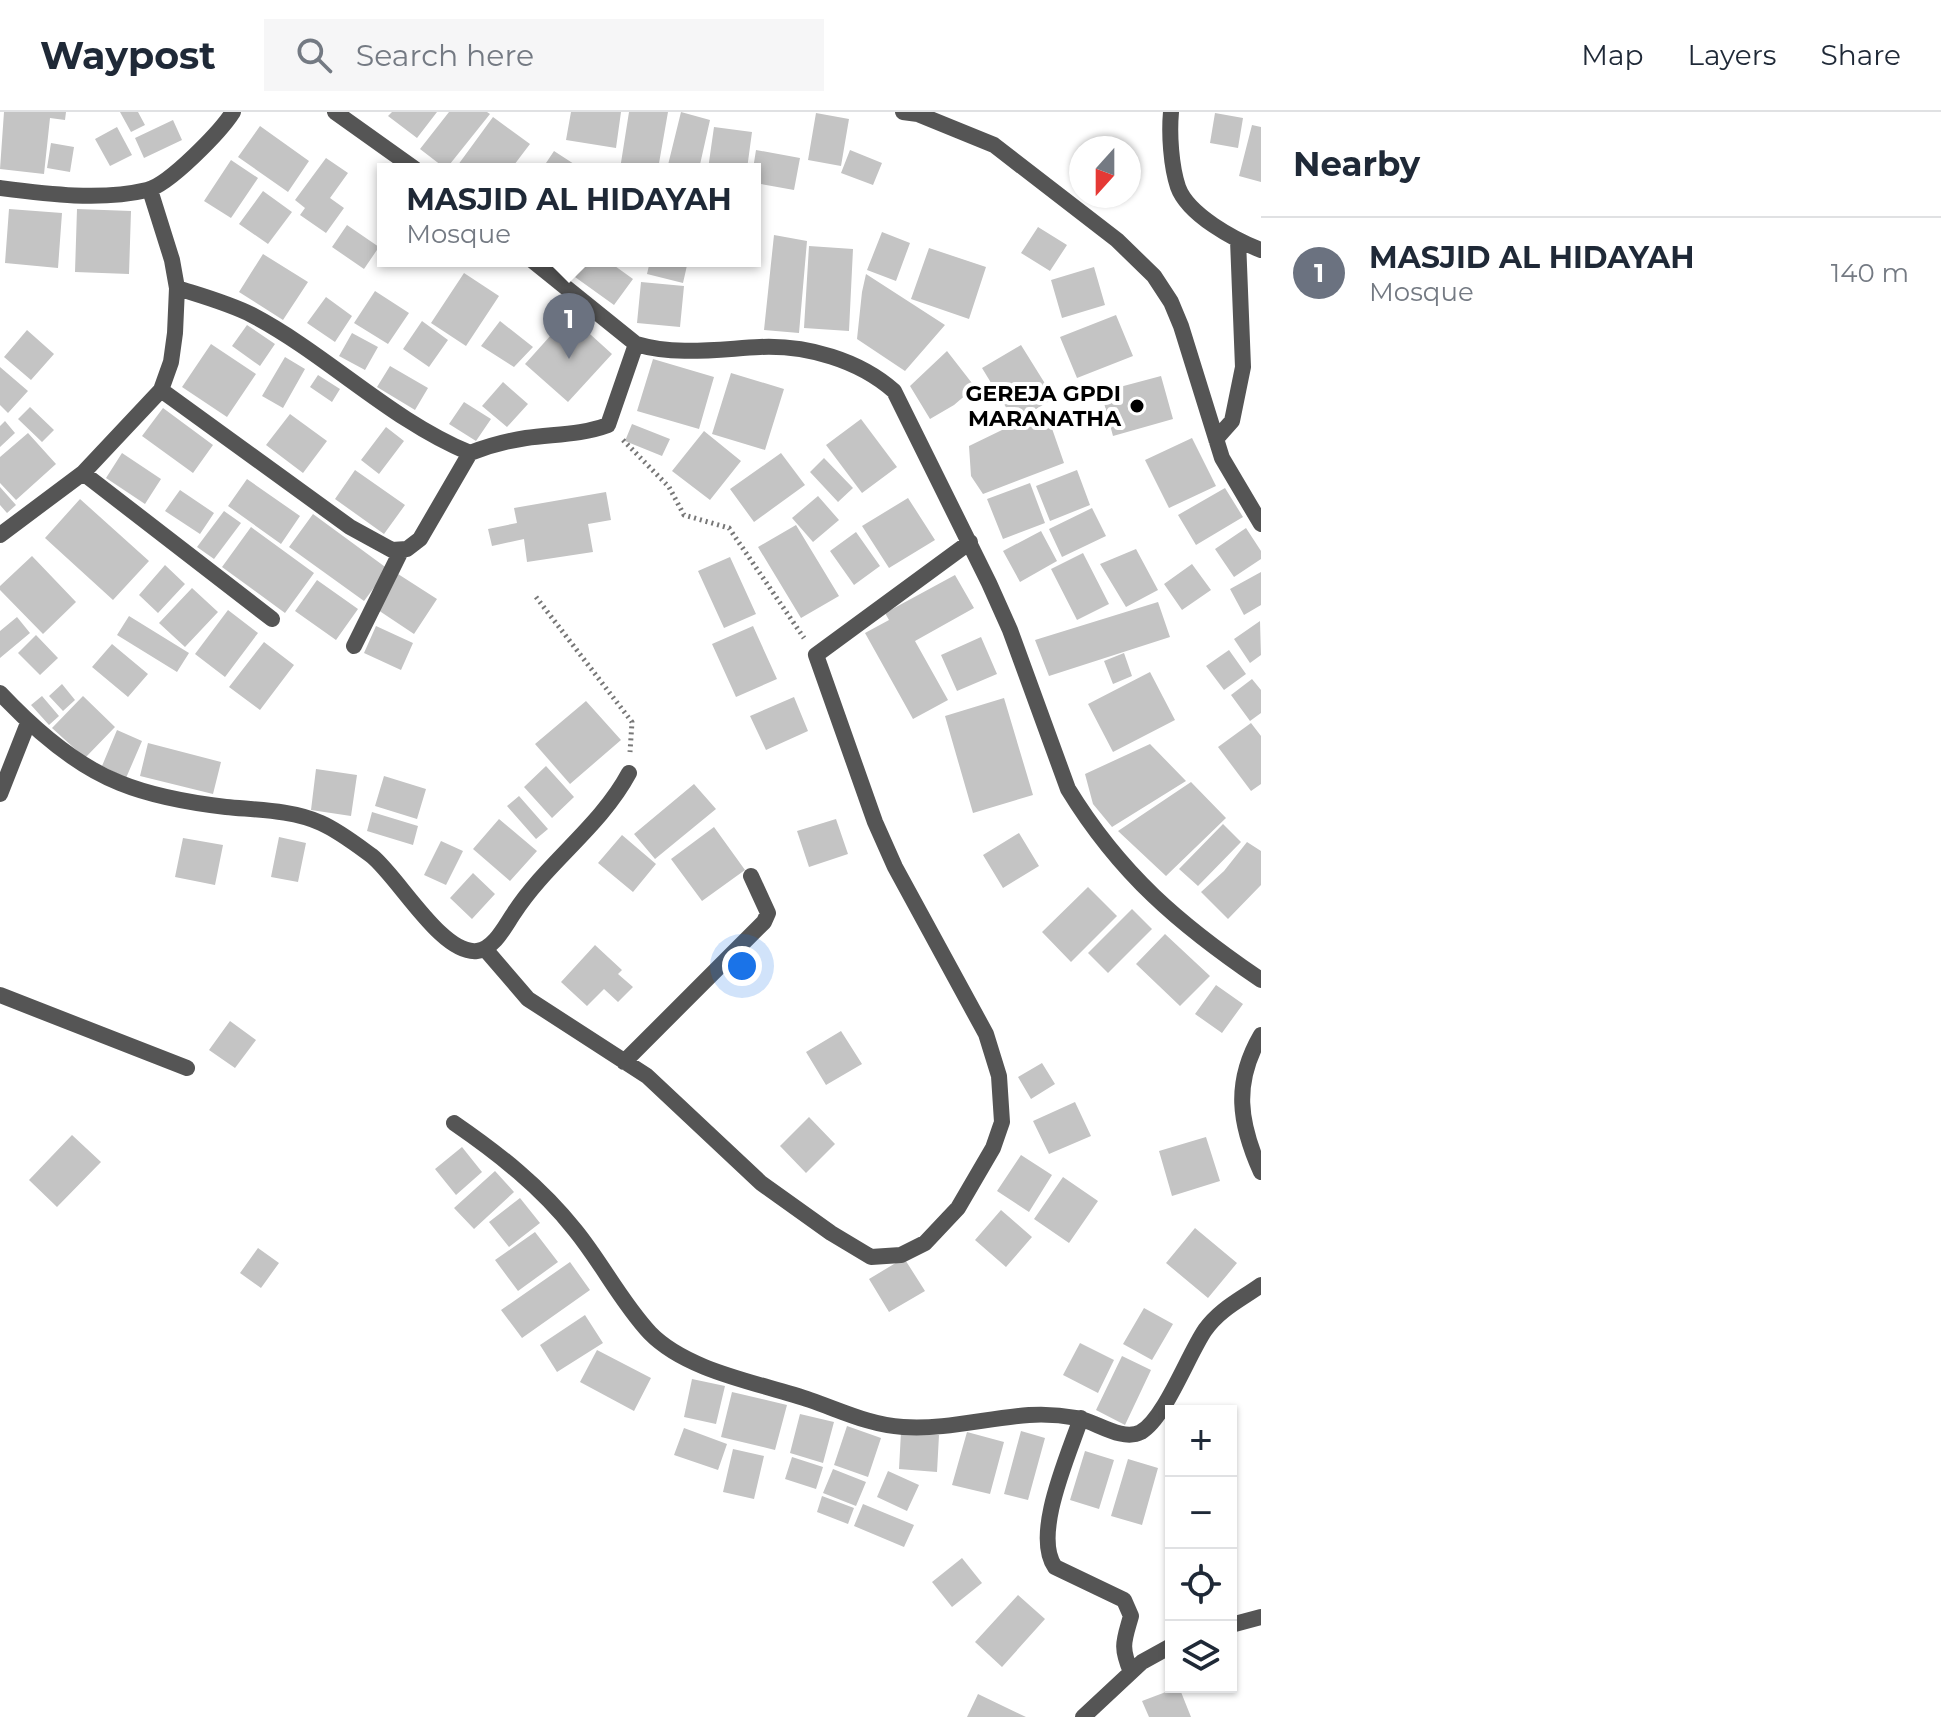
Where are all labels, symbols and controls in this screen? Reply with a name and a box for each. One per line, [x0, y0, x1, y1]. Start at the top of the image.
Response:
search box [264, 19, 824, 91]
text: Waypost [40, 32, 216, 79]
icon: search [292, 33, 336, 77]
text: Search here [356, 37, 534, 74]
text: Map [1581, 38, 1644, 72]
text: Layers [1688, 38, 1777, 72]
text: Share [1821, 38, 1901, 72]
north arrow [1069, 136, 1141, 208]
text: Nearby [1293, 143, 1420, 185]
popup [377, 163, 761, 267]
text: MASJID AL HIDAYAH [406, 181, 732, 218]
text: Mosque [406, 218, 511, 250]
text: MASJID AL HIDAYAH [1369, 239, 1695, 276]
text: 1 [1314, 257, 1324, 289]
text: 140 m [1831, 257, 1909, 289]
text: Mosque [1369, 276, 1474, 308]
pin: 1 [543, 293, 595, 359]
place label: GEREJA GPDI MARANATHA [965, 380, 1122, 432]
marker: GEREJA GPDI MARANATHA [1128, 397, 1146, 415]
your location [722, 946, 762, 986]
map controls [1165, 1405, 1237, 1693]
button: + [1165, 1405, 1237, 1477]
button: − [1165, 1477, 1237, 1549]
button: locate [1165, 1549, 1237, 1621]
button: layers [1165, 1621, 1237, 1693]

